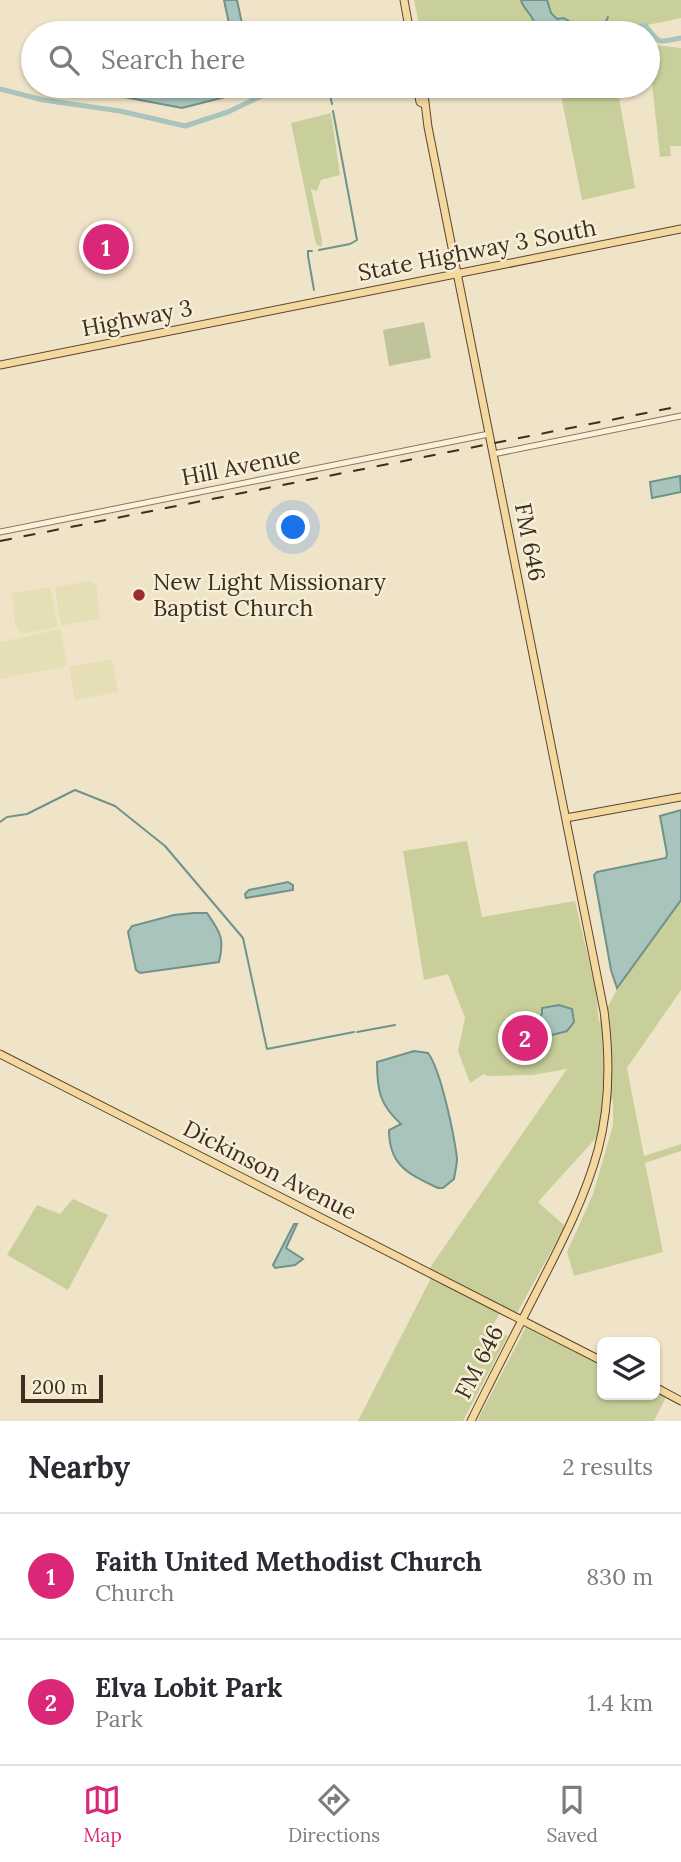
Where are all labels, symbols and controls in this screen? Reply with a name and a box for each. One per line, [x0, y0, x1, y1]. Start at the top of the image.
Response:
search box [21, 21, 660, 98]
icon: search [45, 41, 83, 79]
text: Search here [101, 43, 245, 76]
street label: State Highway 3 South [355, 212, 599, 287]
pin: 1 [83, 221, 129, 273]
street label: Highway 3 [79, 293, 195, 342]
street label: Hill Avenue [179, 440, 303, 491]
street label: FM 646 [509, 500, 552, 583]
your location [276, 510, 310, 544]
place label: New Light Missionary Baptist Church [153, 567, 387, 622]
marker: New Light Missionary Baptist Church [131, 587, 147, 603]
pin: 2 [502, 1012, 548, 1064]
street label: Dickinson Avenue [179, 1113, 362, 1226]
street label: FM 646 [448, 1320, 509, 1403]
map controls [597, 1337, 660, 1400]
button: layers [597, 1337, 660, 1400]
scale bar [21, 1372, 103, 1404]
text: 200 m [32, 1375, 88, 1399]
text: Nearby [28, 1448, 130, 1486]
text: 2 results [562, 1452, 653, 1481]
text: Faith United Methodist Church [95, 1545, 482, 1578]
text: 1 [46, 1562, 56, 1591]
text: 830 m [586, 1562, 653, 1591]
text: Church [95, 1578, 174, 1607]
text: Elva Lobit Park [95, 1671, 282, 1704]
text: 2 [45, 1688, 57, 1717]
text: 1.4 km [588, 1688, 653, 1717]
text: Park [95, 1704, 143, 1733]
tab: Map [83, 1781, 122, 1847]
tab: Directions [288, 1781, 380, 1847]
tab: Saved [546, 1781, 598, 1847]

